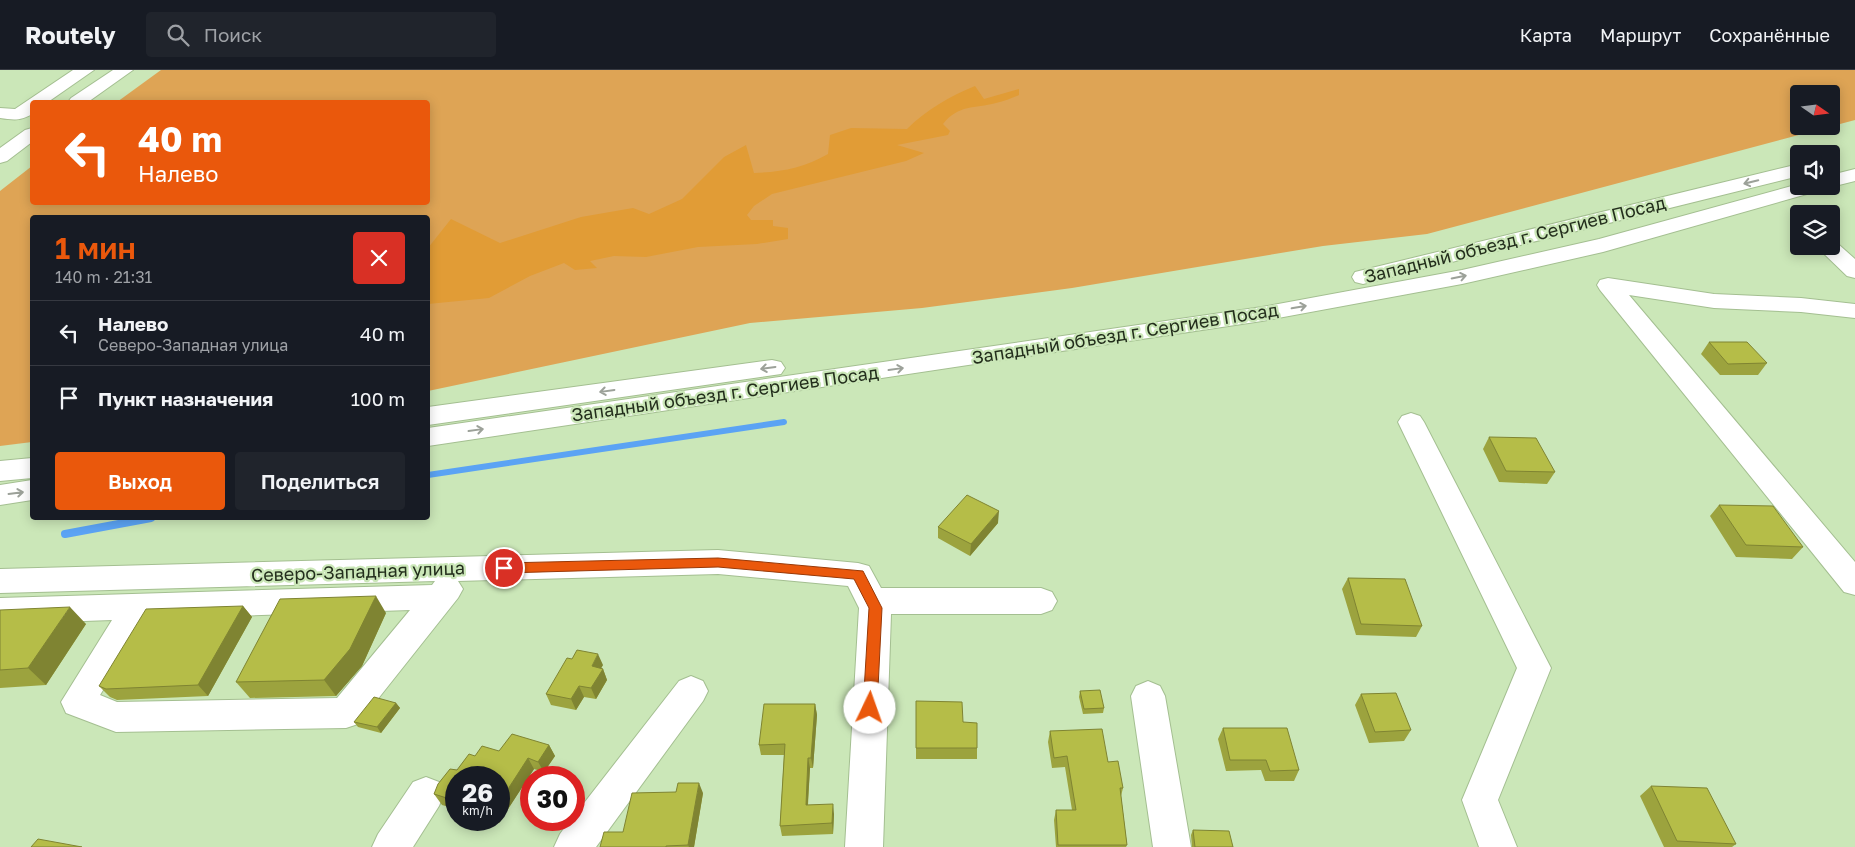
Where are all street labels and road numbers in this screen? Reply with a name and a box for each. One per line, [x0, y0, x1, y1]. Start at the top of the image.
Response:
street label: Западный объезд г. Сергиев Посад [1362, 191, 1668, 287]
street label: Западный объезд г. Сергиев Посад [970, 298, 1280, 368]
street label: Западный объезд г. Сергиев Посад [570, 361, 880, 425]
street label: Северо-Западная улица [251, 556, 465, 586]

